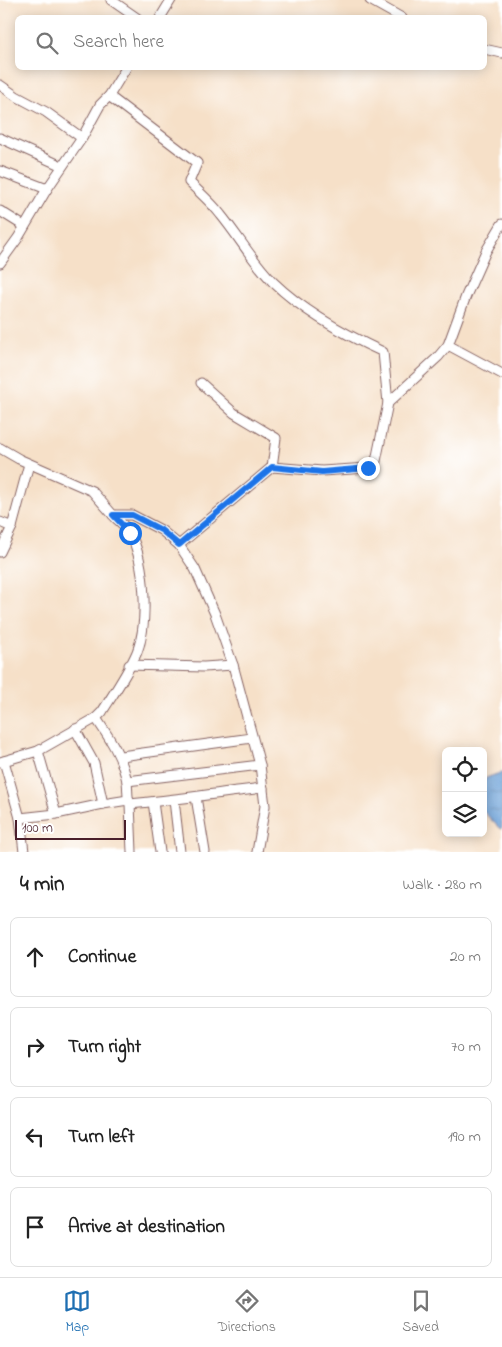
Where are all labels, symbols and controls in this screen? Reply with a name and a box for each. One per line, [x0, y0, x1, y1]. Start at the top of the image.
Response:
search box [15, 15, 487, 70]
icon: search [33, 29, 61, 57]
text: Search here [73, 29, 164, 56]
route end [357, 457, 380, 480]
route start [119, 522, 142, 545]
map controls [442, 747, 487, 837]
button: locate [442, 747, 487, 792]
button: layers [442, 792, 487, 837]
scale bar [15, 817, 126, 840]
text: 100 m [22, 818, 53, 839]
text: 4 min [20, 870, 64, 900]
text: Walk · 280 m [403, 873, 482, 897]
icon: ahead [21, 943, 49, 971]
text: Continue [68, 944, 136, 971]
text: 20 m [450, 945, 481, 969]
icon: right [21, 1033, 49, 1061]
text: Turn right [68, 1034, 141, 1061]
text: 70 m [451, 1035, 481, 1059]
icon: left [21, 1123, 49, 1151]
text: Turn left [68, 1124, 135, 1151]
text: 190 m [448, 1125, 481, 1149]
icon: arrive [21, 1213, 49, 1241]
text: Arrive at destination [68, 1214, 225, 1241]
tab: Map [63, 1287, 91, 1338]
tab: Directions [218, 1287, 276, 1338]
tab: Saved [402, 1287, 439, 1338]

